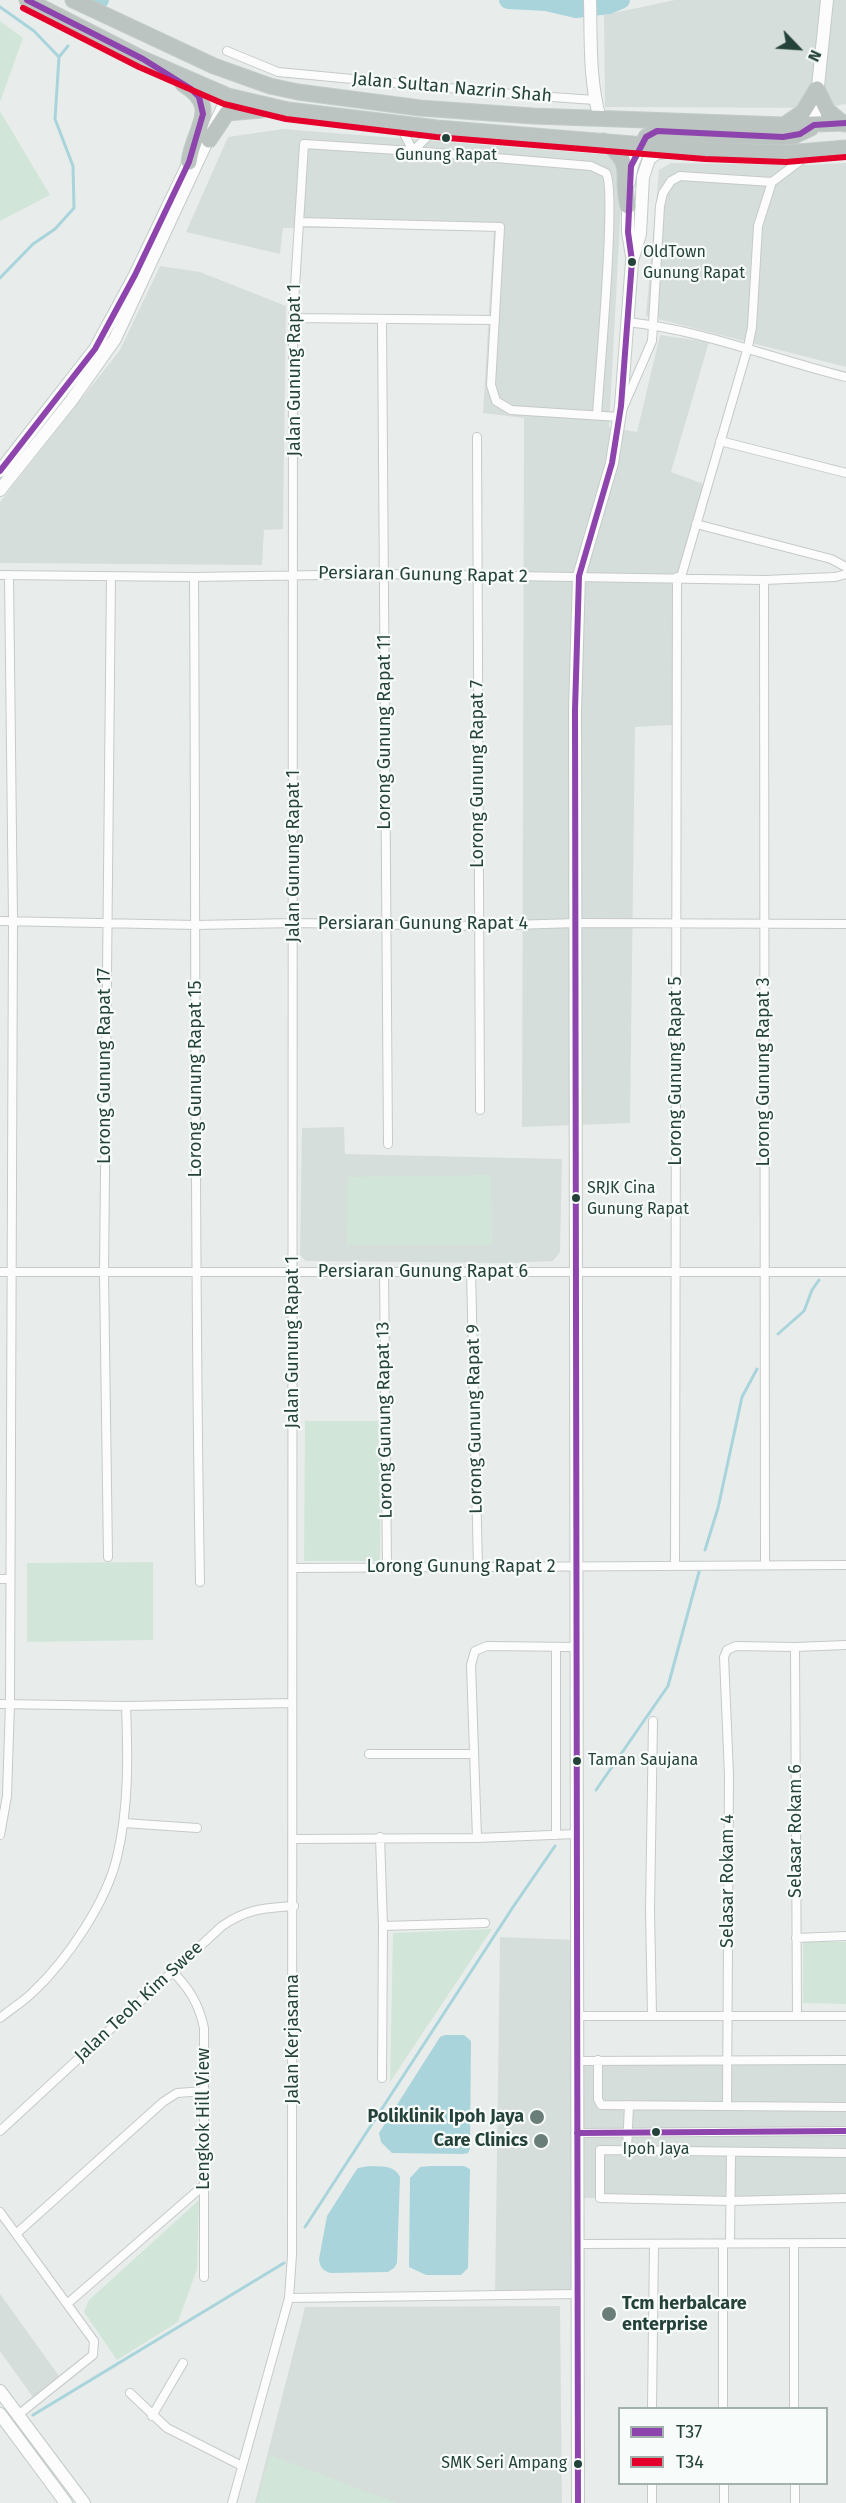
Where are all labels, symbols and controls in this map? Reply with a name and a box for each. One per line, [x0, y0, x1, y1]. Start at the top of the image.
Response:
north arrow [768, 18, 828, 78]
text: N [804, 47, 826, 65]
street label: Jalan Sultan Nazrin Shah [351, 69, 553, 107]
marker: Gunung Rapat [440, 132, 452, 144]
place label: Gunung Rapat [395, 146, 497, 166]
place label: OldTown Gunung Rapat [643, 243, 745, 281]
marker: OldTown Gunung Rapat [626, 256, 638, 268]
street label: Jalan Gunung Rapat 1 [284, 284, 306, 456]
street label: Persiaran Gunung Rapat 2 [318, 562, 528, 588]
street label: Lorong Gunung Rapat 11 [374, 634, 396, 830]
street label: Lorong Gunung Rapat 7 [467, 680, 489, 868]
street label: Jalan Gunung Rapat 1 [283, 770, 305, 942]
street label: Persiaran Gunung Rapat 4 [318, 913, 528, 935]
street label: Lorong Gunung Rapat 17 [94, 968, 116, 1164]
street label: Lorong Gunung Rapat 5 [665, 976, 687, 1166]
street label: Lorong Gunung Rapat 3 [753, 977, 775, 1167]
street label: Lorong Gunung Rapat 15 [185, 980, 207, 1178]
place label: SRJK Cina Gunung Rapat [587, 1179, 689, 1217]
marker: SRJK Cina Gunung Rapat [570, 1192, 582, 1204]
street label: Jalan Gunung Rapat 1 [282, 1256, 304, 1428]
street label: Persiaran Gunung Rapat 6 [318, 1261, 528, 1283]
street label: Lorong Gunung Rapat 13 [372, 1321, 398, 1519]
street label: Lorong Gunung Rapat 9 [463, 1324, 487, 1514]
street label: Lorong Gunung Rapat 2 [366, 1556, 556, 1578]
place label: Taman Saujana [588, 1751, 698, 1771]
marker: Taman Saujana [571, 1755, 583, 1767]
street label: Selasar Rokam 6 [785, 1764, 807, 1898]
street label: Selasar Rokam 4 [717, 1814, 739, 1948]
street label: Jalan Teoh Kim Swee [70, 1937, 208, 2067]
street label: Jalan Kerjasama [282, 1974, 304, 2104]
street label: Lengkok Hill View [193, 2048, 215, 2190]
place label: Poliklinik Ipoh Jaya [368, 2106, 524, 2128]
marker: Poliklinik Ipoh Jaya [528, 2108, 546, 2126]
marker: Ipoh Jaya [650, 2126, 662, 2138]
place label: Care Clinics [434, 2130, 528, 2152]
marker: Care Clinics [532, 2132, 550, 2150]
place label: Ipoh Jaya [623, 2140, 689, 2160]
place label: Tcm herbalcare enterprise [622, 2293, 747, 2336]
marker: Tcm herbalcare enterprise [600, 2305, 618, 2323]
legend [618, 2407, 828, 2485]
text: T37 [676, 2421, 702, 2443]
text: T34 [676, 2451, 704, 2473]
place label: SMK Seri Ampang [441, 2454, 567, 2474]
marker: SMK Seri Ampang [572, 2458, 584, 2470]

